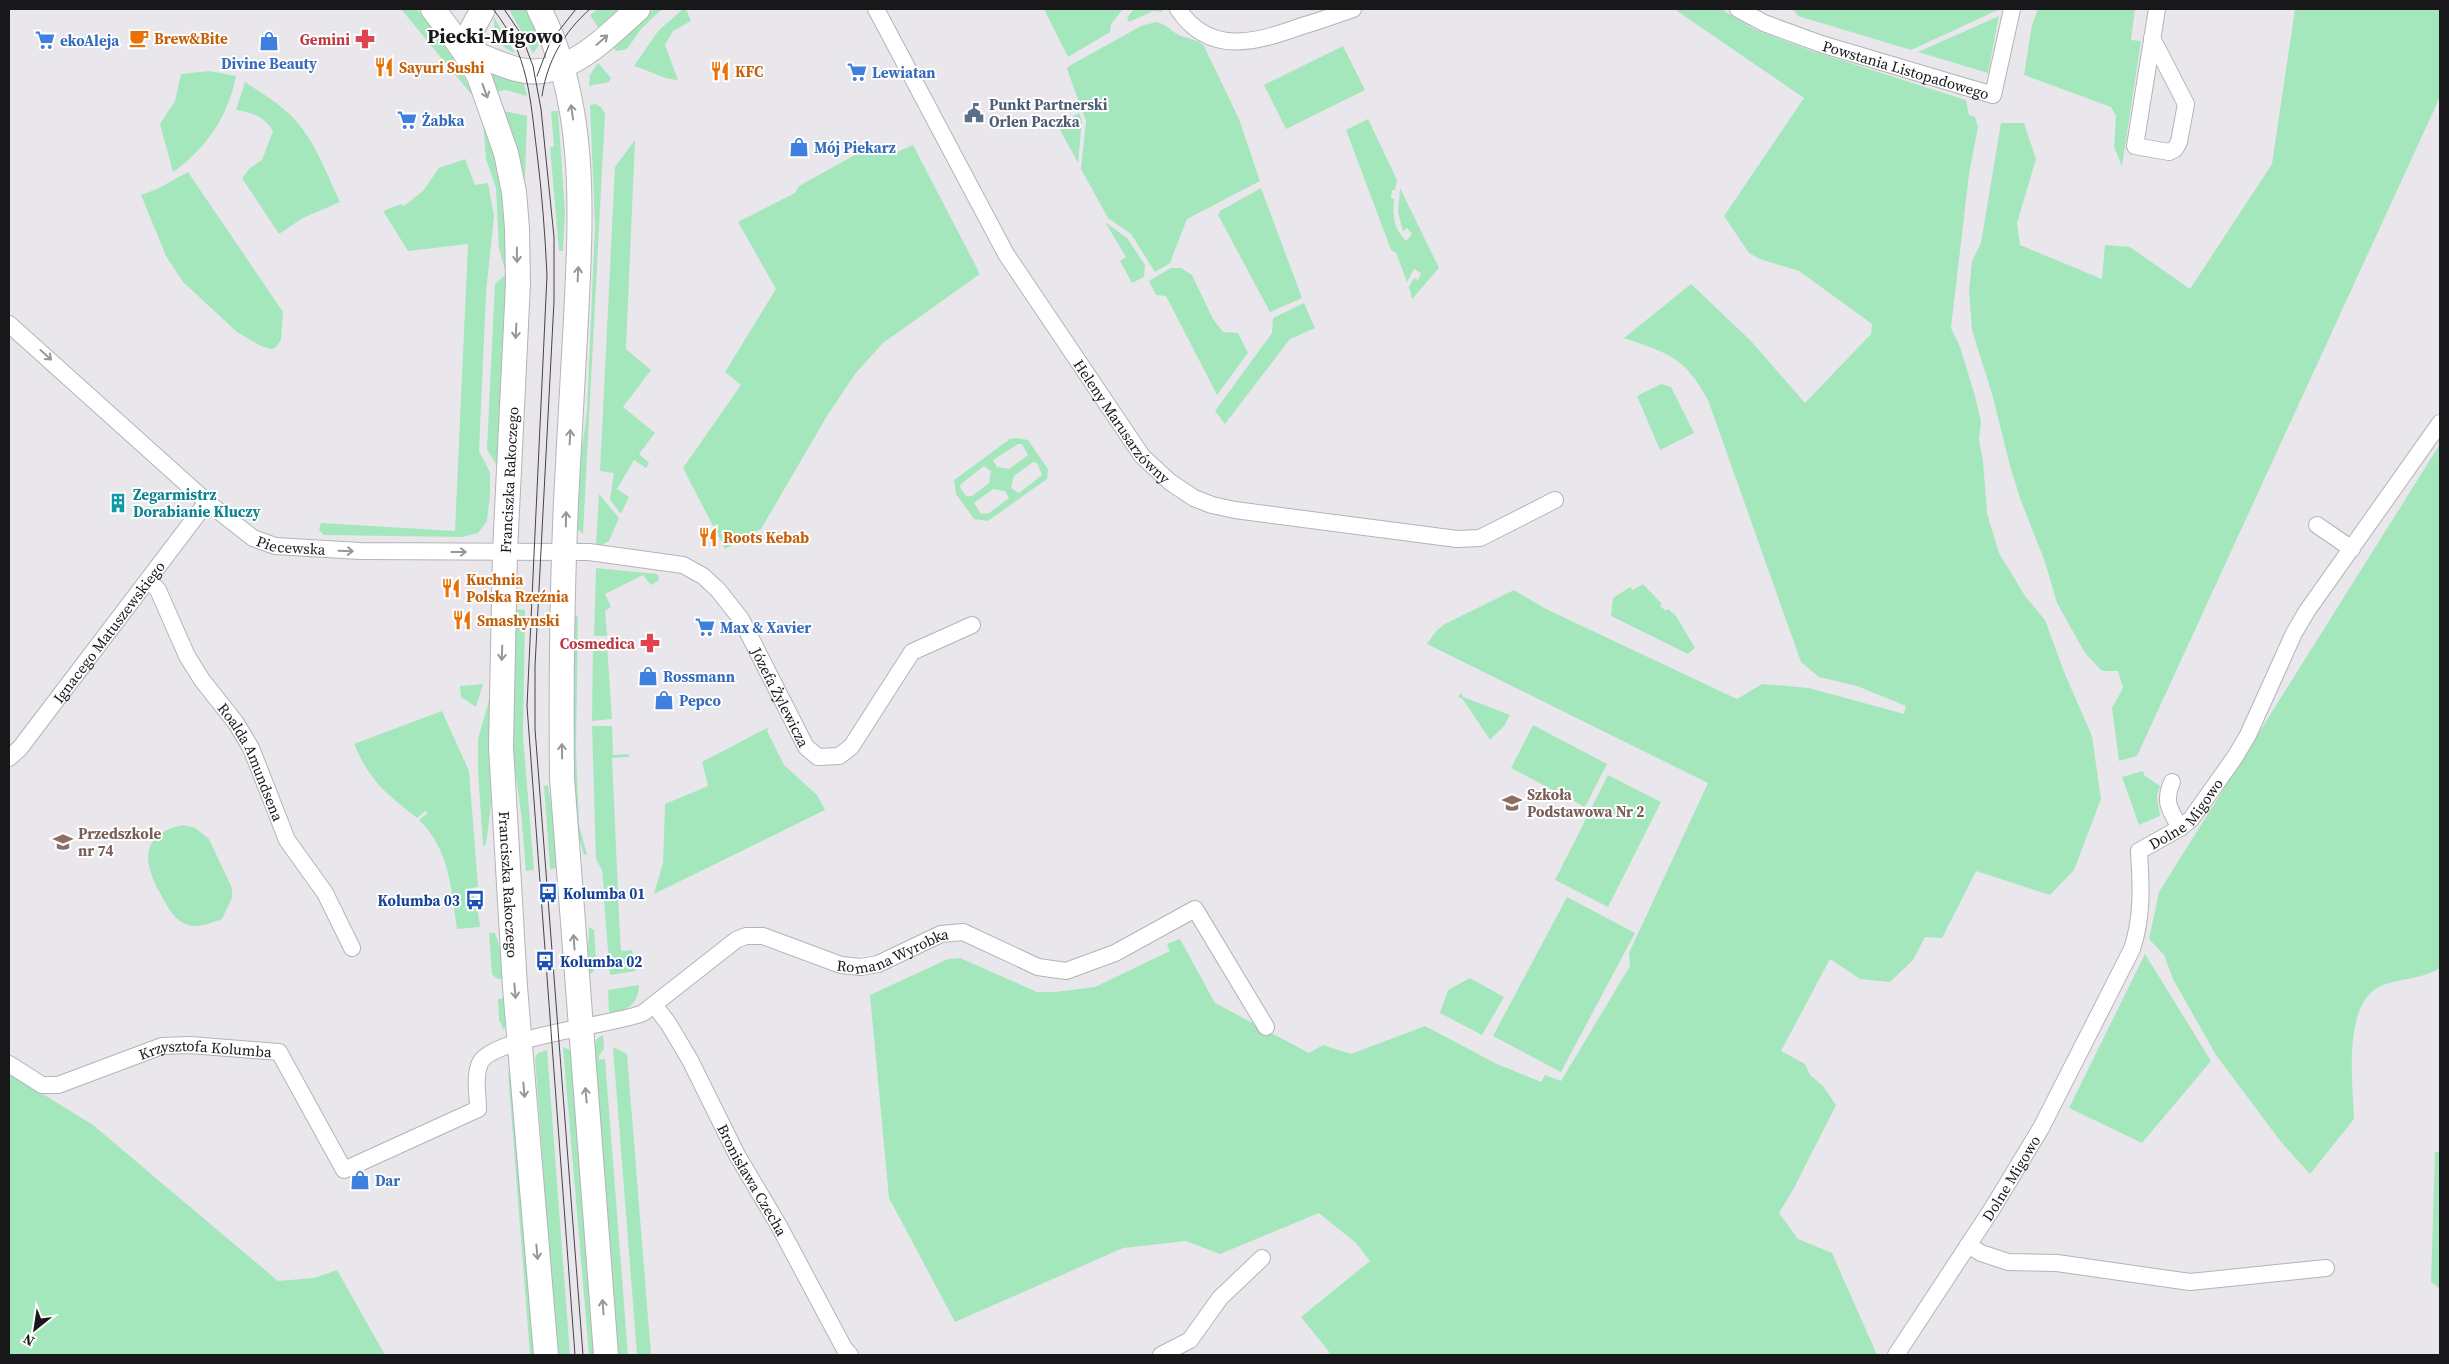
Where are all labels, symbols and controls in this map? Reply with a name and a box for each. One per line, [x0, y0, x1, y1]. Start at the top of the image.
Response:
district label: Piecki-Migowo [427, 22, 563, 50]
cafe icon: Brew&Bite [128, 27, 150, 49]
place label: Brew&Bite [154, 28, 228, 49]
pharmacy icon: Gemini [354, 28, 376, 50]
supermarket icon: ekoAleja [34, 29, 56, 51]
place label: Gemini [300, 29, 350, 50]
place label: ekoAleja [60, 30, 120, 51]
shop icon: Divine Beauty [258, 30, 280, 52]
one-way arrow [595, 35, 608, 46]
street label: Powstania Listopadowego [1820, 35, 1992, 104]
place label: Divine Beauty [221, 53, 317, 74]
restaurant icon: Sayuri Sushi [373, 56, 395, 78]
place label: Sayuri Sushi [399, 57, 485, 78]
restaurant icon: KFC [709, 60, 731, 82]
place label: KFC [735, 61, 763, 82]
supermarket icon: Lewiatan [846, 61, 868, 83]
place label: Lewiatan [872, 62, 936, 83]
one-way arrow [481, 83, 490, 98]
place label: Punkt Partnerski Orlen Paczka [989, 94, 1108, 132]
public building icon: Punkt Partnerski Orlen Paczka [963, 102, 985, 124]
one-way arrow [566, 105, 576, 121]
supermarket icon: Żabka [396, 109, 418, 131]
place label: Żabka [422, 110, 465, 131]
shop icon: Mój Piekarz [788, 136, 810, 158]
place label: Mój Piekarz [814, 137, 896, 158]
one-way arrow [513, 247, 522, 263]
one-way arrow [574, 267, 583, 283]
one-way arrow [511, 323, 520, 339]
one-way arrow [40, 349, 52, 361]
street label: Heleny Marusarzówny [1069, 355, 1175, 488]
street label: Franciszka Rakoczego [495, 406, 523, 554]
one-way arrow [565, 429, 574, 445]
place label: Zegarmistrz Dorabianie Kluczy [133, 484, 261, 522]
building icon: Zegarmistrz Dorabianie Kluczy [107, 492, 129, 514]
one-way arrow [561, 511, 571, 527]
restaurant icon: Roots Kebab [697, 526, 719, 548]
place label: Roots Kebab [723, 527, 809, 548]
street label: Piecewska [254, 530, 327, 559]
one-way arrow [338, 546, 354, 555]
one-way arrow [451, 547, 467, 557]
street label: Ignacego Matuszewskiego [48, 556, 169, 707]
place label: Kuchnia Polska Rzeźnia [466, 569, 570, 607]
restaurant icon: Kuchnia Polska Rzeźnia [440, 577, 462, 599]
restaurant icon: Smashynski [451, 609, 473, 631]
place label: Smashynski [477, 610, 560, 631]
supermarket icon: Max & Xavier [694, 616, 716, 638]
place label: Max & Xavier [720, 617, 811, 638]
pharmacy icon: Cosmedica [639, 632, 661, 654]
place label: Cosmedica [560, 633, 636, 654]
street label: Józefa Żylewicza [746, 643, 815, 751]
one-way arrow [497, 644, 507, 661]
shop icon: Rossmann [637, 665, 659, 687]
place label: Rossmann [663, 666, 735, 687]
shop icon: Pepco [653, 689, 675, 711]
place label: Pepco [679, 690, 721, 711]
street label: Roalda Amundsena [213, 698, 289, 824]
one-way arrow [557, 744, 567, 760]
street label: Dolne Migowo [2145, 774, 2227, 854]
place label: Szkoła Podstawowa Nr 2 [1527, 784, 1644, 822]
school or university icon: Szkoła Podstawowa Nr 2 [1501, 792, 1523, 814]
street label: Franciszka Rakoczego [494, 811, 524, 959]
place label: Przedszkole nr 74 [78, 823, 162, 861]
school or university icon: Przedszkole nr 74 [52, 831, 74, 853]
bus stop icon: Kolumba 01 [537, 882, 559, 904]
place label: Kolumba 01 [563, 883, 645, 904]
bus stop icon: Kolumba 03 [464, 889, 486, 911]
place label: Kolumba 03 [378, 890, 460, 911]
street label: Romana Wyrobka [836, 923, 950, 978]
one-way arrow [569, 935, 579, 951]
bus stop icon: Kolumba 02 [534, 950, 556, 972]
place label: Kolumba 02 [560, 951, 642, 972]
one-way arrow [511, 982, 520, 998]
street label: Krzysztofa Kolumba [135, 1034, 273, 1064]
one-way arrow [519, 1082, 529, 1098]
one-way arrow [582, 1087, 591, 1103]
street label: Bronisława Czecha [713, 1120, 793, 1240]
street label: Dolne Migowo [1977, 1131, 2045, 1225]
shop icon: Dar [349, 1169, 371, 1191]
place label: Dar [375, 1170, 400, 1191]
one-way arrow [533, 1244, 542, 1260]
one-way arrow [598, 1299, 607, 1315]
north arrow [10, 1304, 60, 1354]
text: N [19, 1329, 38, 1351]

